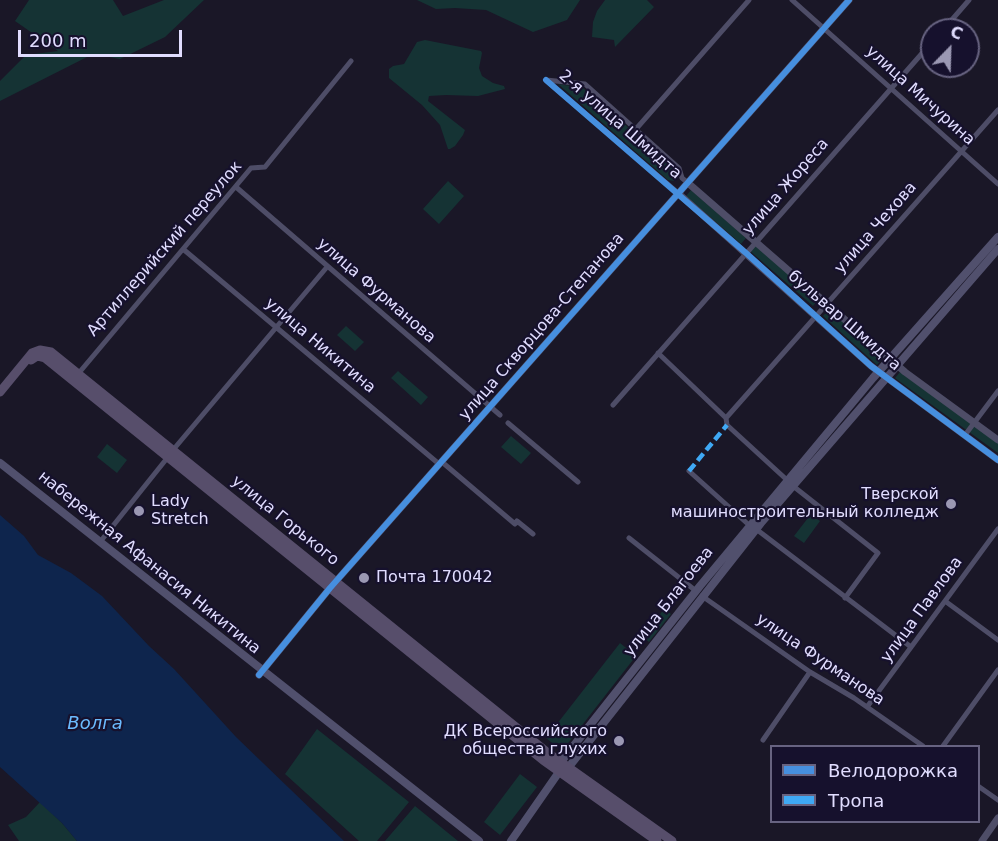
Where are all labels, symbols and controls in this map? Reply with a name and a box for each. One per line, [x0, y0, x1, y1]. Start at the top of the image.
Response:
scale bar [21, 18, 184, 56]
north arrow [920, 18, 980, 78]
text: С [947, 22, 966, 44]
text: 200 m [29, 30, 87, 51]
street label: улица Мичурина [862, 42, 978, 150]
street label: 2-я улица Шмидта [555, 66, 685, 184]
street label: улица Жореса [739, 135, 833, 239]
street label: Артиллерийский переулок [84, 157, 246, 341]
street label: улица Чехова [831, 178, 921, 278]
street label: улица Скворцова-Степанова [455, 229, 629, 425]
street label: улица Фурманова [313, 234, 439, 348]
street label: бульвар Шмидта [784, 267, 904, 375]
street label: улица Никитина [261, 294, 379, 398]
street label: набережная Афанасия Никитина [34, 467, 264, 659]
street label: улица Горького [227, 472, 343, 570]
place label: Тверской машиностроительный колледж [671, 485, 939, 523]
place label: Lady Stretch [151, 492, 209, 530]
marker: Тверской машиностроительный колледж [944, 497, 958, 511]
marker: Lady Stretch [132, 504, 146, 518]
street label: улица Благоева [620, 543, 718, 661]
street label: улица Павлова [877, 553, 967, 667]
place label: Почта 170042 [376, 568, 493, 588]
marker: Почта 170042 [357, 571, 371, 585]
street label: улица Фурманова [752, 610, 888, 710]
water label: Волга [67, 713, 123, 735]
place label: ДК Всероссийского общества глухих [444, 722, 607, 760]
marker: ДК Всероссийского общества глухих [612, 734, 626, 748]
legend [770, 745, 980, 823]
text: Велодорожка [828, 760, 958, 781]
text: Тропа [828, 790, 884, 811]

